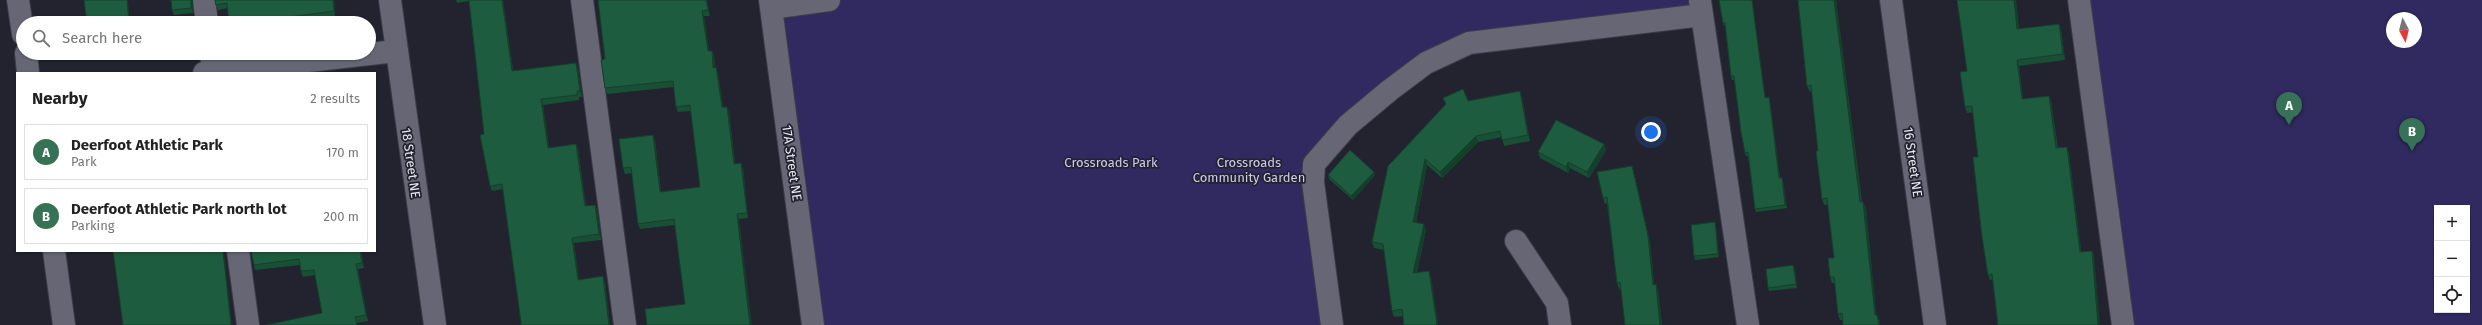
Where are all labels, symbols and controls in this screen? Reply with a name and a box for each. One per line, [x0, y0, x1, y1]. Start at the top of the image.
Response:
north arrow [2386, 12, 2422, 48]
search box [16, 16, 376, 60]
icon: search [30, 27, 52, 49]
text: Search here [62, 29, 142, 47]
text: Nearby [32, 88, 87, 109]
text: 2 results [310, 91, 360, 106]
pin: A [2276, 92, 2302, 125]
pin: B [2399, 118, 2425, 151]
your location [1641, 122, 1661, 142]
street label: 17A Street NE [779, 124, 805, 202]
street label: 16 Street NE [1901, 126, 1925, 198]
street label: 18 Street NE [399, 127, 423, 199]
text: Deerfoot Athletic Park [71, 136, 223, 154]
text: A [42, 145, 50, 160]
text: 170 m [326, 145, 359, 160]
text: Park [71, 154, 97, 169]
park label: Crossroads Park [1064, 155, 1158, 170]
park label: Crossroads Community Garden [1193, 155, 1305, 185]
text: Deerfoot Athletic Park north lot [71, 200, 287, 218]
map controls [2434, 205, 2470, 313]
button: + [2434, 205, 2470, 241]
text: B [42, 209, 50, 224]
text: 200 m [323, 209, 359, 224]
text: Parking [71, 218, 115, 233]
button: − [2434, 241, 2470, 277]
button: locate [2434, 277, 2470, 313]

